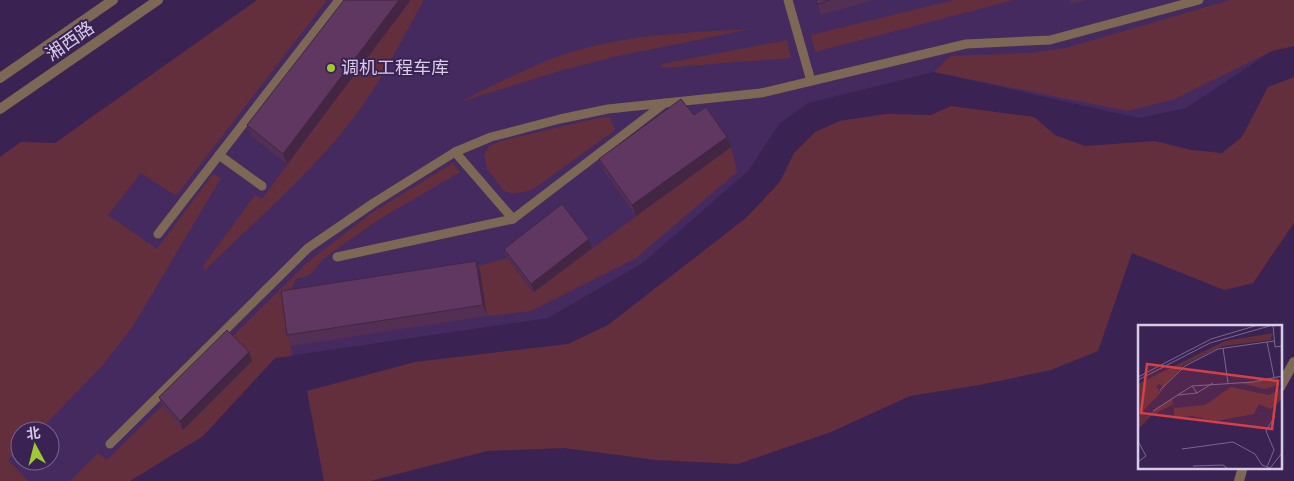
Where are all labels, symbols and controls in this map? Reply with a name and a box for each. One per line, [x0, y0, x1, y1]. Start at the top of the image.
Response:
street label: 湘西路 [41, 16, 98, 65]
place label: 调机工程车库 [341, 56, 449, 78]
marker: 调机工程车库 [325, 62, 337, 74]
inset map [1138, 325, 1282, 468]
north arrow [10, 421, 60, 471]
text: 北 [25, 423, 41, 442]

